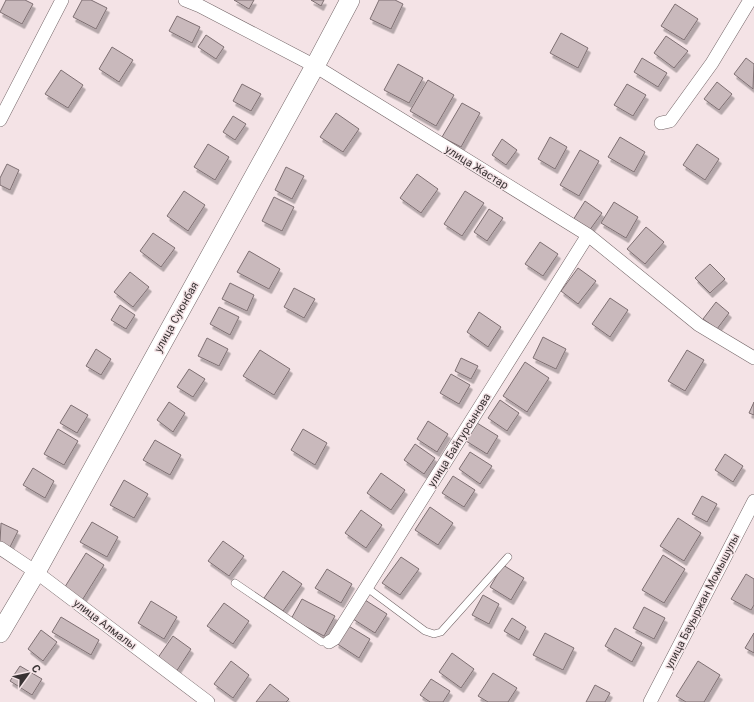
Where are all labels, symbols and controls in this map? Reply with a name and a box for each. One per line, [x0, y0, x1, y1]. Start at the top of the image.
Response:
street label: улица Жастар [443, 143, 511, 192]
street label: улица Суюнбая [152, 280, 201, 355]
street label: улица Байтурсынова [425, 391, 494, 490]
street label: улица Бауыржан Момышулы [663, 531, 742, 671]
street label: улица Алмалы [71, 596, 139, 652]
north arrow [8, 654, 48, 694]
text: С [29, 662, 43, 675]

